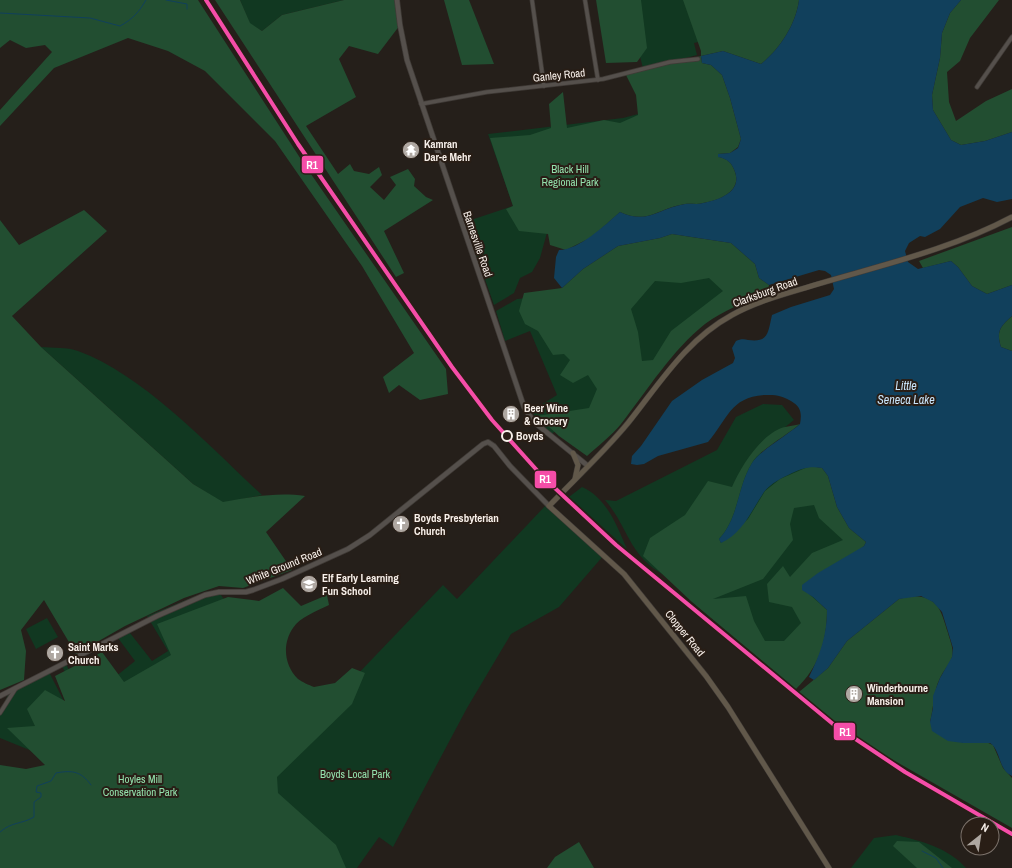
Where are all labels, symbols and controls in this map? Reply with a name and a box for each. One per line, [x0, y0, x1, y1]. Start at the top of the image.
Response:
street label: Ganley Road [532, 65, 586, 85]
place label: Kamran Dar-e Mehr [424, 137, 472, 164]
temple icon: Kamran Dar-e Mehr [401, 140, 421, 160]
line badge: R1 [301, 155, 324, 174]
text: R1 [306, 158, 318, 172]
park label: Black Hill Regional Park [541, 162, 599, 189]
street label: Barnesville Road [460, 209, 496, 279]
street label: Clarksburg Road [731, 274, 799, 310]
water label: Little Seneca Lake [877, 378, 935, 408]
place label: Beer Wine & Grocery [524, 401, 568, 428]
building icon: Beer Wine & Grocery [501, 404, 521, 424]
place label: Boyds [516, 429, 544, 443]
marker: Boyds [501, 430, 513, 442]
line badge: R1 [534, 470, 557, 489]
text: R1 [539, 472, 551, 486]
place label: Boyds Presbyterian Church [414, 511, 499, 538]
church icon: Boyds Presbyterian Church [391, 514, 411, 534]
street label: White Ground Road [244, 544, 324, 588]
place label: Elf Early Learning Fun School [322, 571, 399, 598]
school or university icon: Elf Early Learning Fun School [299, 574, 319, 594]
street label: Clopper Road [662, 607, 708, 659]
place label: Saint Marks Church [68, 640, 119, 667]
church icon: Saint Marks Church [45, 643, 65, 663]
place label: Winderbourne Mansion [867, 681, 928, 708]
building icon: Winderbourne Mansion [844, 684, 864, 704]
line badge: R1 [833, 722, 856, 741]
text: R1 [839, 725, 851, 739]
park label: Boyds Local Park [320, 767, 391, 781]
park label: Hoyles Mill Conservation Park [103, 772, 178, 799]
north arrow [960, 816, 1000, 856]
text: N [979, 820, 991, 835]

